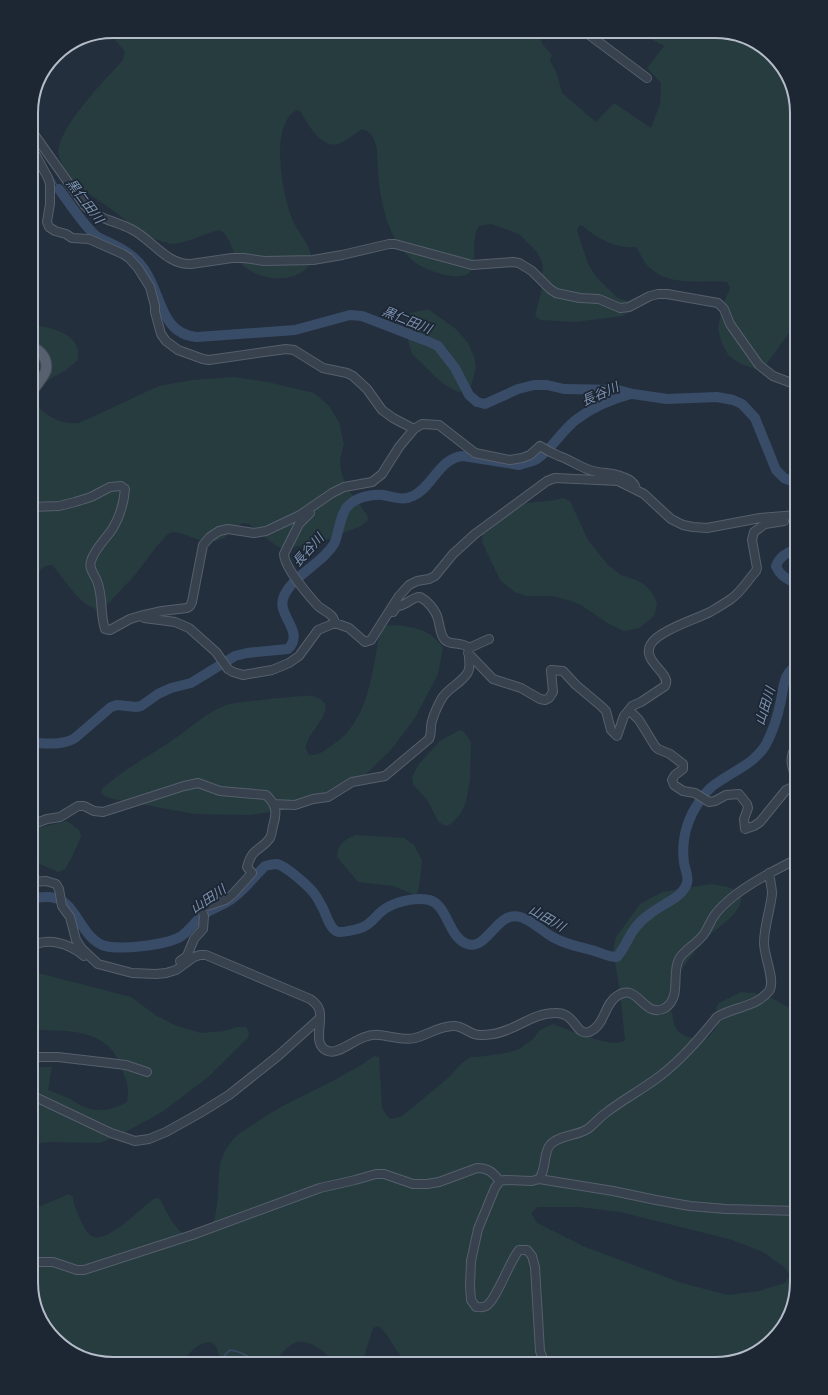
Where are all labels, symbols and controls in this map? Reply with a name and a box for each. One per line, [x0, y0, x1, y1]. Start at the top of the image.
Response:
water label: 黒仁田川 [63, 175, 109, 228]
water label: 黒仁田川 [380, 302, 436, 338]
water label: 長谷川 [579, 377, 623, 410]
water label: 長谷川 [289, 528, 329, 570]
water label: 山田川 [751, 683, 779, 727]
water label: 山田川 [187, 880, 231, 917]
water label: 山田川 [526, 901, 570, 936]

